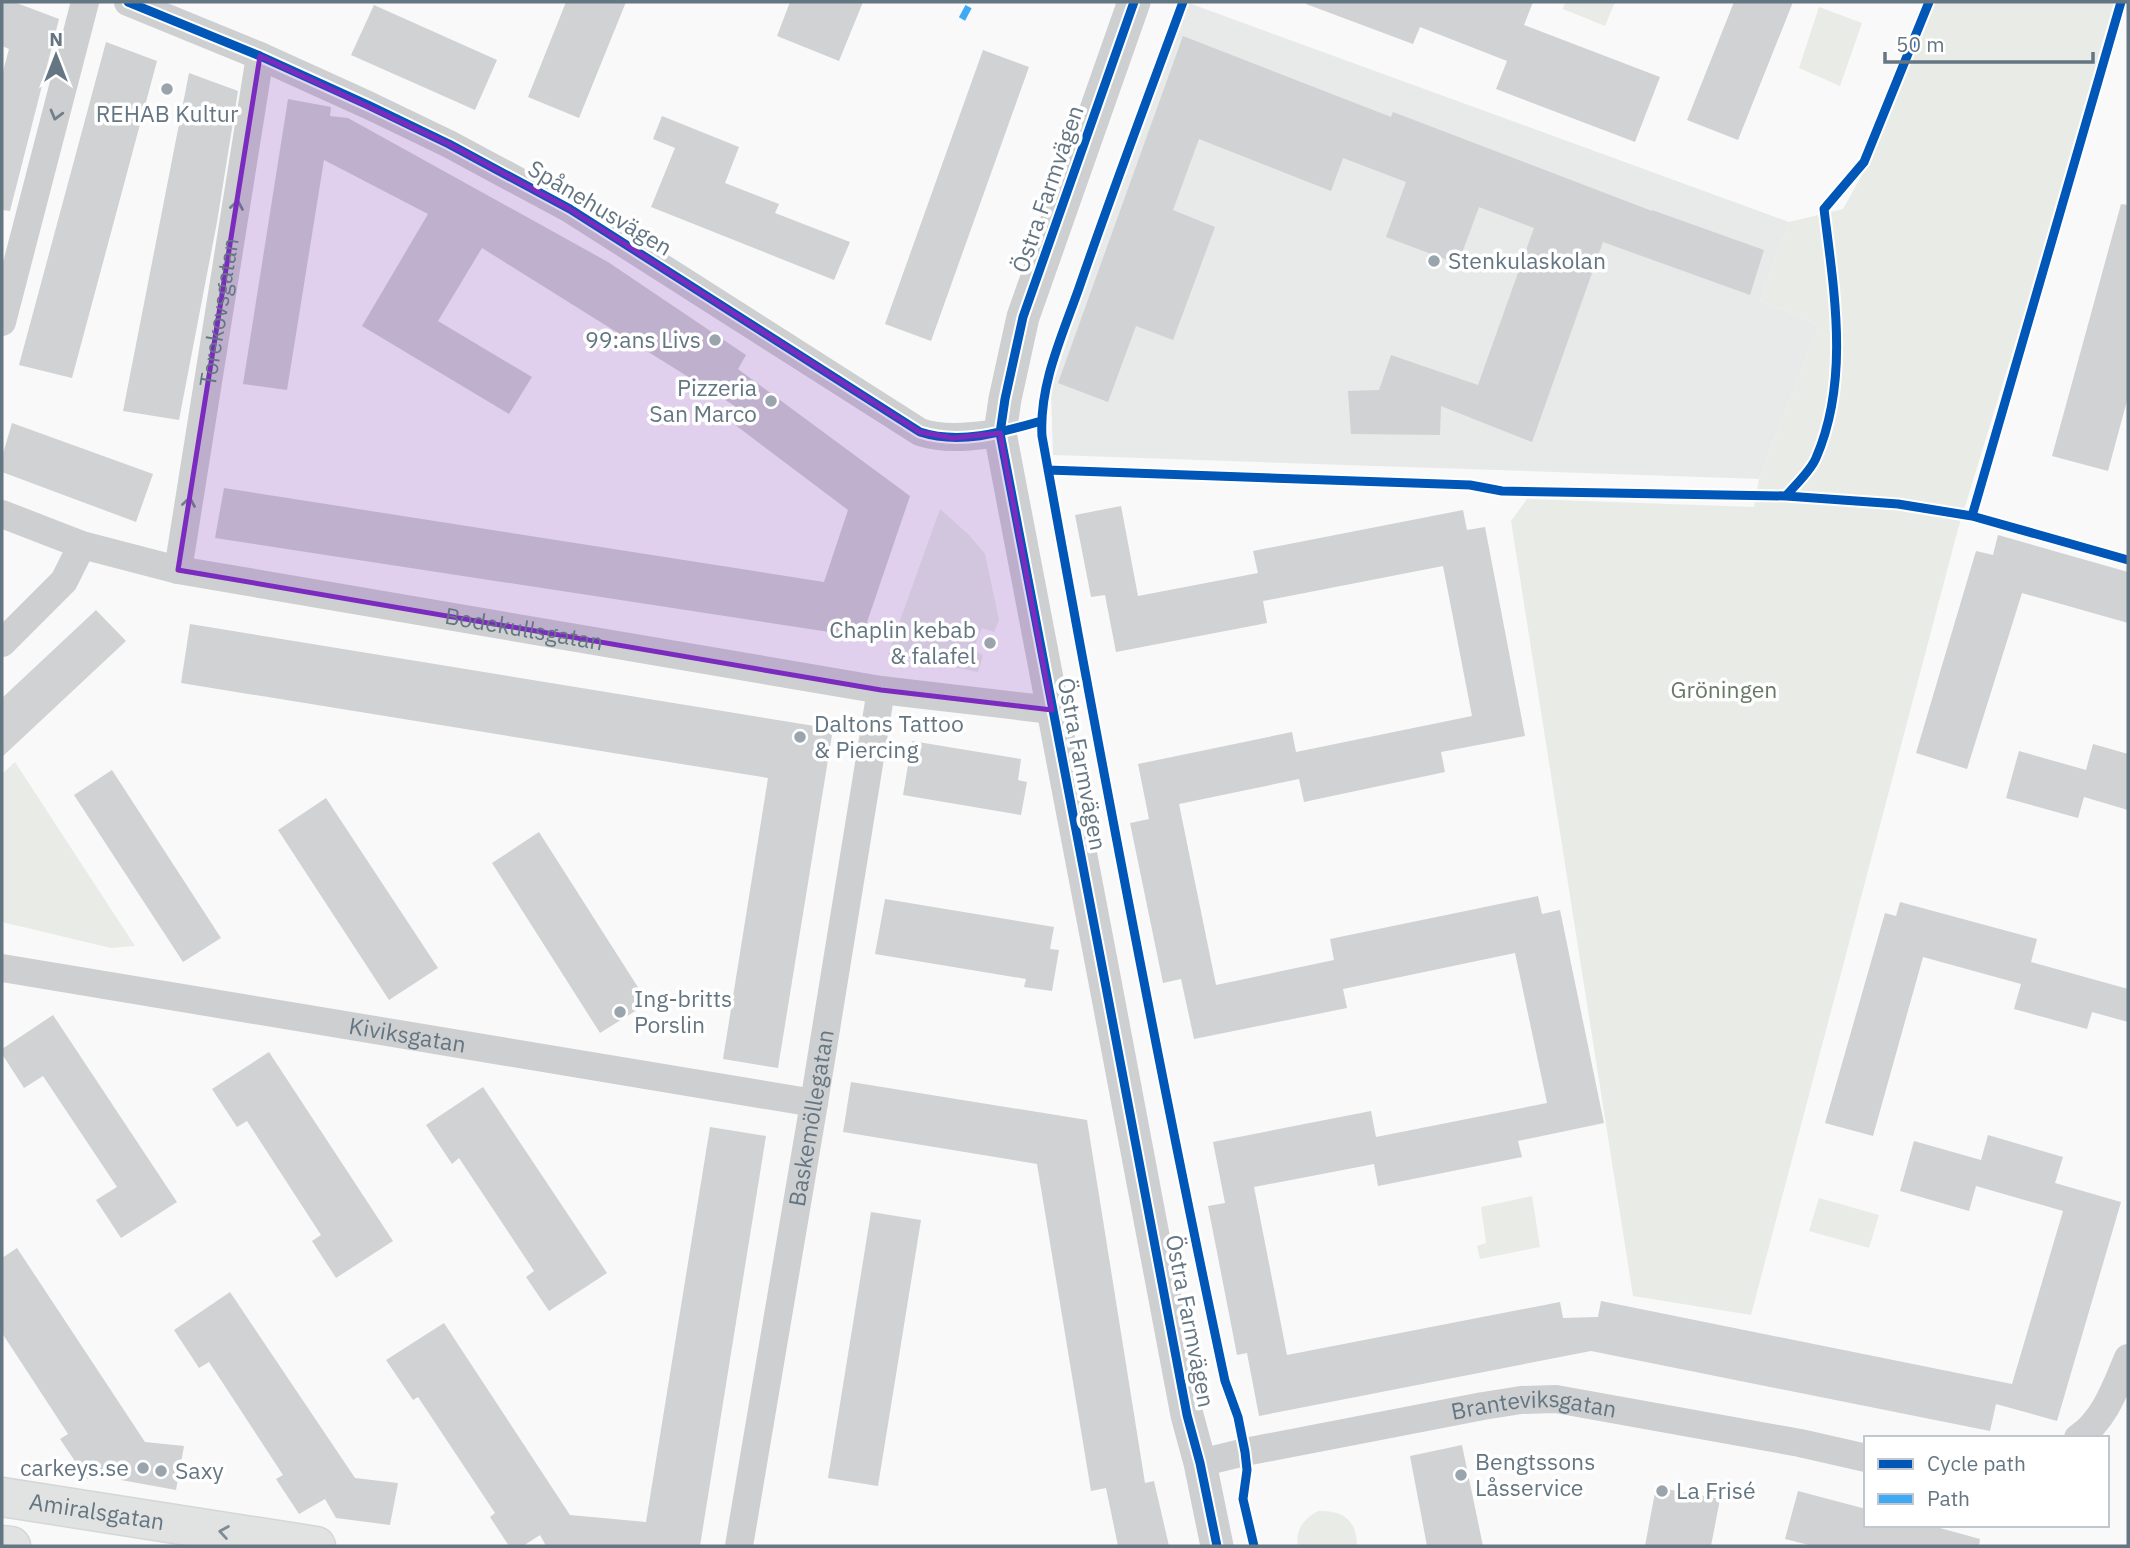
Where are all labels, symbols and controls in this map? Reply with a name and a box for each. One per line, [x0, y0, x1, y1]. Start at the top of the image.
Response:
north arrow [21, 21, 91, 91]
scale bar [1885, 21, 2093, 65]
text: N [49, 27, 63, 51]
text: 50 m [1896, 30, 1945, 58]
marker: REHAB Kultur [159, 81, 175, 97]
place label: REHAB Kultur [96, 98, 239, 128]
street label: Östra Farmvägen [1004, 101, 1090, 276]
one-way arrow [50, 109, 64, 121]
street label: Spånehusvägen [523, 152, 678, 262]
one-way arrow [229, 199, 244, 211]
street label: Torekovsgatan [191, 236, 245, 389]
place label: Stenkulaskolan [1448, 245, 1606, 275]
marker: Stenkulaskolan [1426, 253, 1442, 269]
place label: 99:ans Livs [585, 324, 701, 354]
marker: 99:ans Livs [707, 332, 723, 348]
place label: Pizzeria San Marco [649, 372, 757, 428]
marker: Pizzeria San Marco [763, 393, 779, 409]
one-way arrow [181, 496, 196, 508]
street label: Bodekullsgatan [443, 600, 606, 656]
place label: Chaplin kebab & falafel [829, 614, 976, 670]
marker: Chaplin kebab & falafel [982, 635, 998, 651]
park label: Gröningen [1671, 674, 1777, 704]
street label: Östra Farmvägen [1052, 675, 1114, 853]
place label: Daltons Tattoo & Piercing [814, 708, 964, 764]
marker: Daltons Tattoo & Piercing [792, 729, 808, 745]
place label: Ing-britts Porslin [634, 983, 732, 1039]
marker: Ing-britts Porslin [612, 1004, 628, 1020]
street label: Kiviksgatan [347, 1010, 468, 1059]
street label: Baskemöllegatan [781, 1027, 840, 1209]
street label: Östra Farmvägen [1160, 1232, 1222, 1410]
street label: Branteviksgatan [1448, 1383, 1619, 1426]
legend [1864, 1436, 2109, 1527]
place label: Bengtssons Låsservice [1475, 1446, 1595, 1502]
text: Cycle path [1927, 1449, 2026, 1477]
place label: carkeys.se [20, 1452, 129, 1482]
place label: Saxy [175, 1455, 224, 1485]
marker: carkeys.se [135, 1460, 151, 1476]
marker: Saxy [153, 1463, 169, 1479]
marker: Bengtssons Låsservice [1453, 1467, 1469, 1483]
place label: La Frisé [1676, 1475, 1756, 1505]
marker: La Frisé [1654, 1483, 1670, 1499]
text: Path [1927, 1484, 1970, 1512]
street label: Amiralsgatan [27, 1485, 167, 1536]
one-way arrow [218, 1525, 230, 1540]

